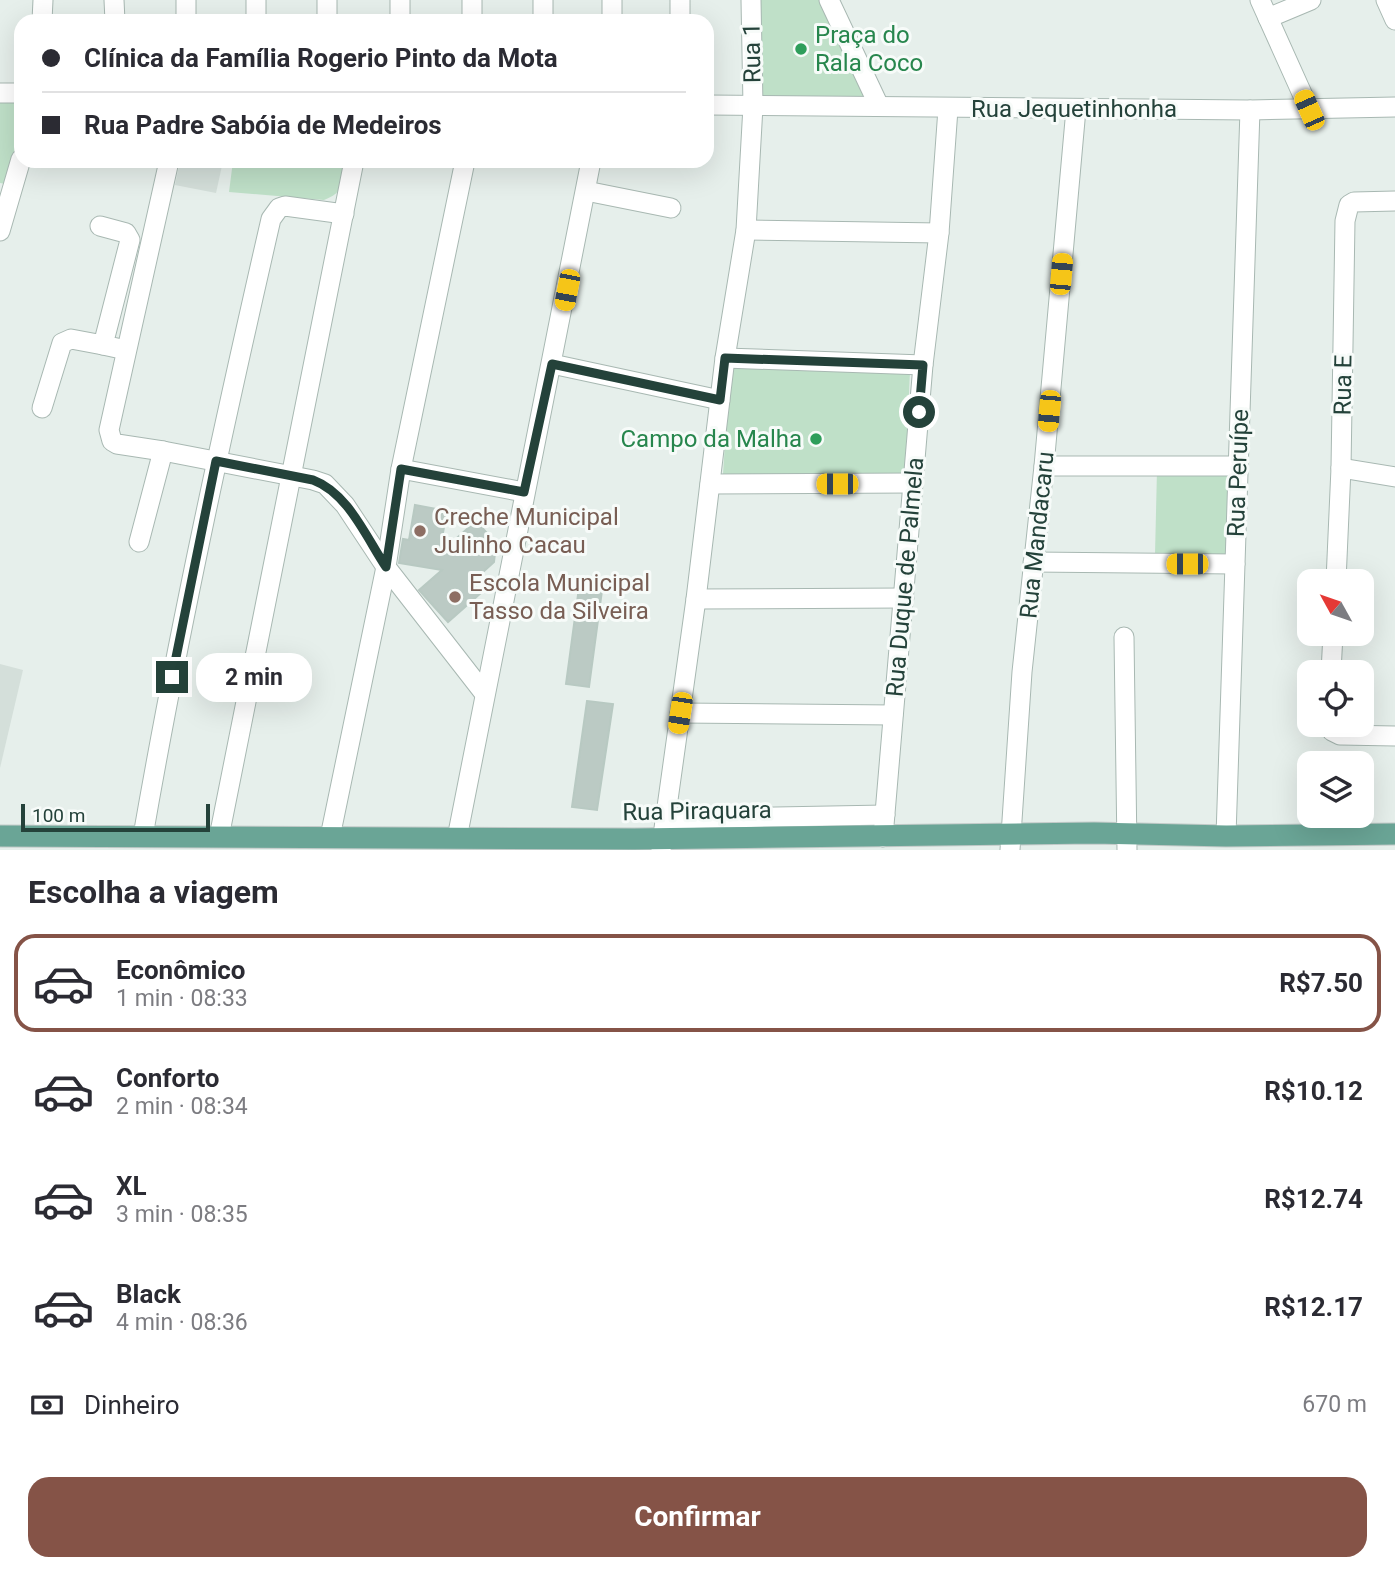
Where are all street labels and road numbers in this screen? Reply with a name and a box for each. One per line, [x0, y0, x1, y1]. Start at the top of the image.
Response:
street label: Rua 1 [737, 23, 767, 83]
street label: Rua Jequetinhonha [971, 95, 1177, 123]
street label: Rua E [1328, 354, 1358, 416]
street label: Rua Peruípe [1222, 408, 1254, 538]
street label: Rua Mandacaru [1014, 450, 1060, 620]
street label: Rua Duque de Palmela [881, 456, 929, 698]
street label: Rua Piraquara [622, 796, 772, 826]

